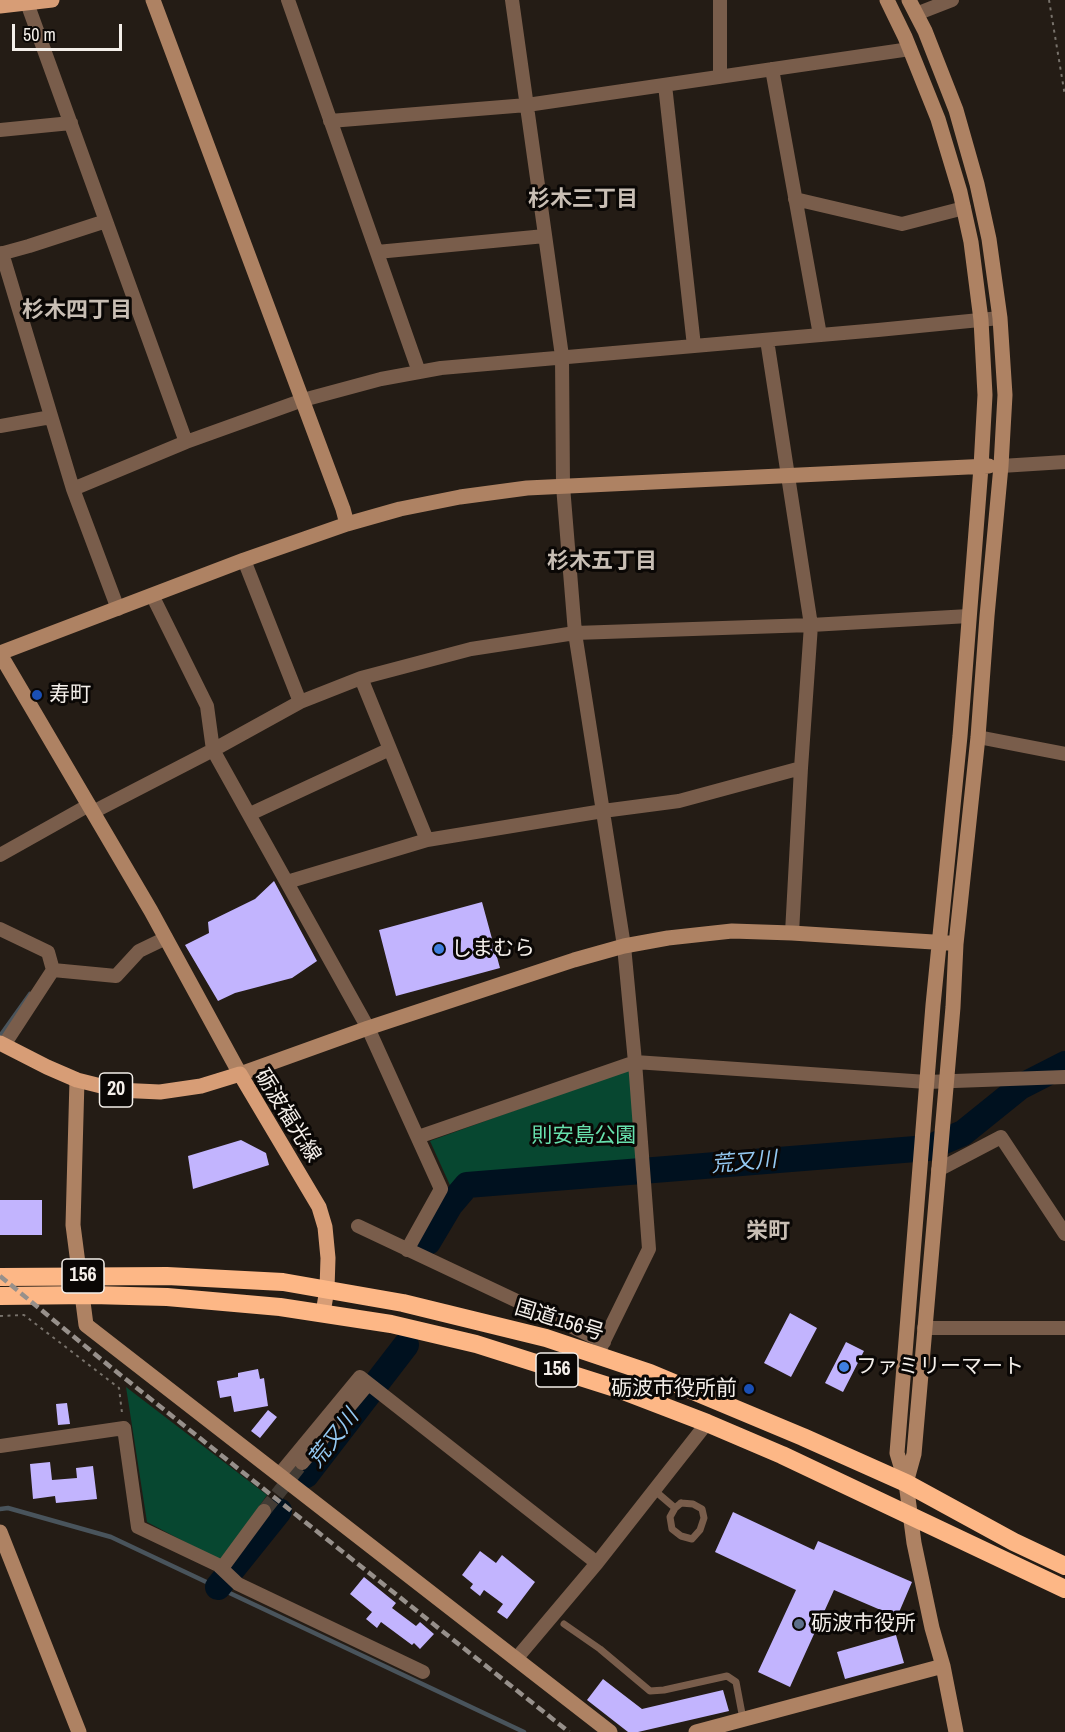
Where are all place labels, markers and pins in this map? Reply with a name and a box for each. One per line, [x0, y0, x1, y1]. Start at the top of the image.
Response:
place label: 寿町 [49, 682, 91, 708]
marker: 寿町 [30, 688, 44, 702]
place label: しまむら [451, 936, 535, 962]
marker: しまむら [432, 942, 446, 956]
place label: ファミリーマート [856, 1354, 1024, 1380]
marker: ファミリーマート [837, 1360, 851, 1374]
place label: 砺波市役所前 [611, 1376, 737, 1402]
marker: 砺波市役所前 [742, 1382, 756, 1396]
place label: 砺波市役所 [811, 1611, 916, 1637]
marker: 砺波市役所 [792, 1617, 806, 1631]

